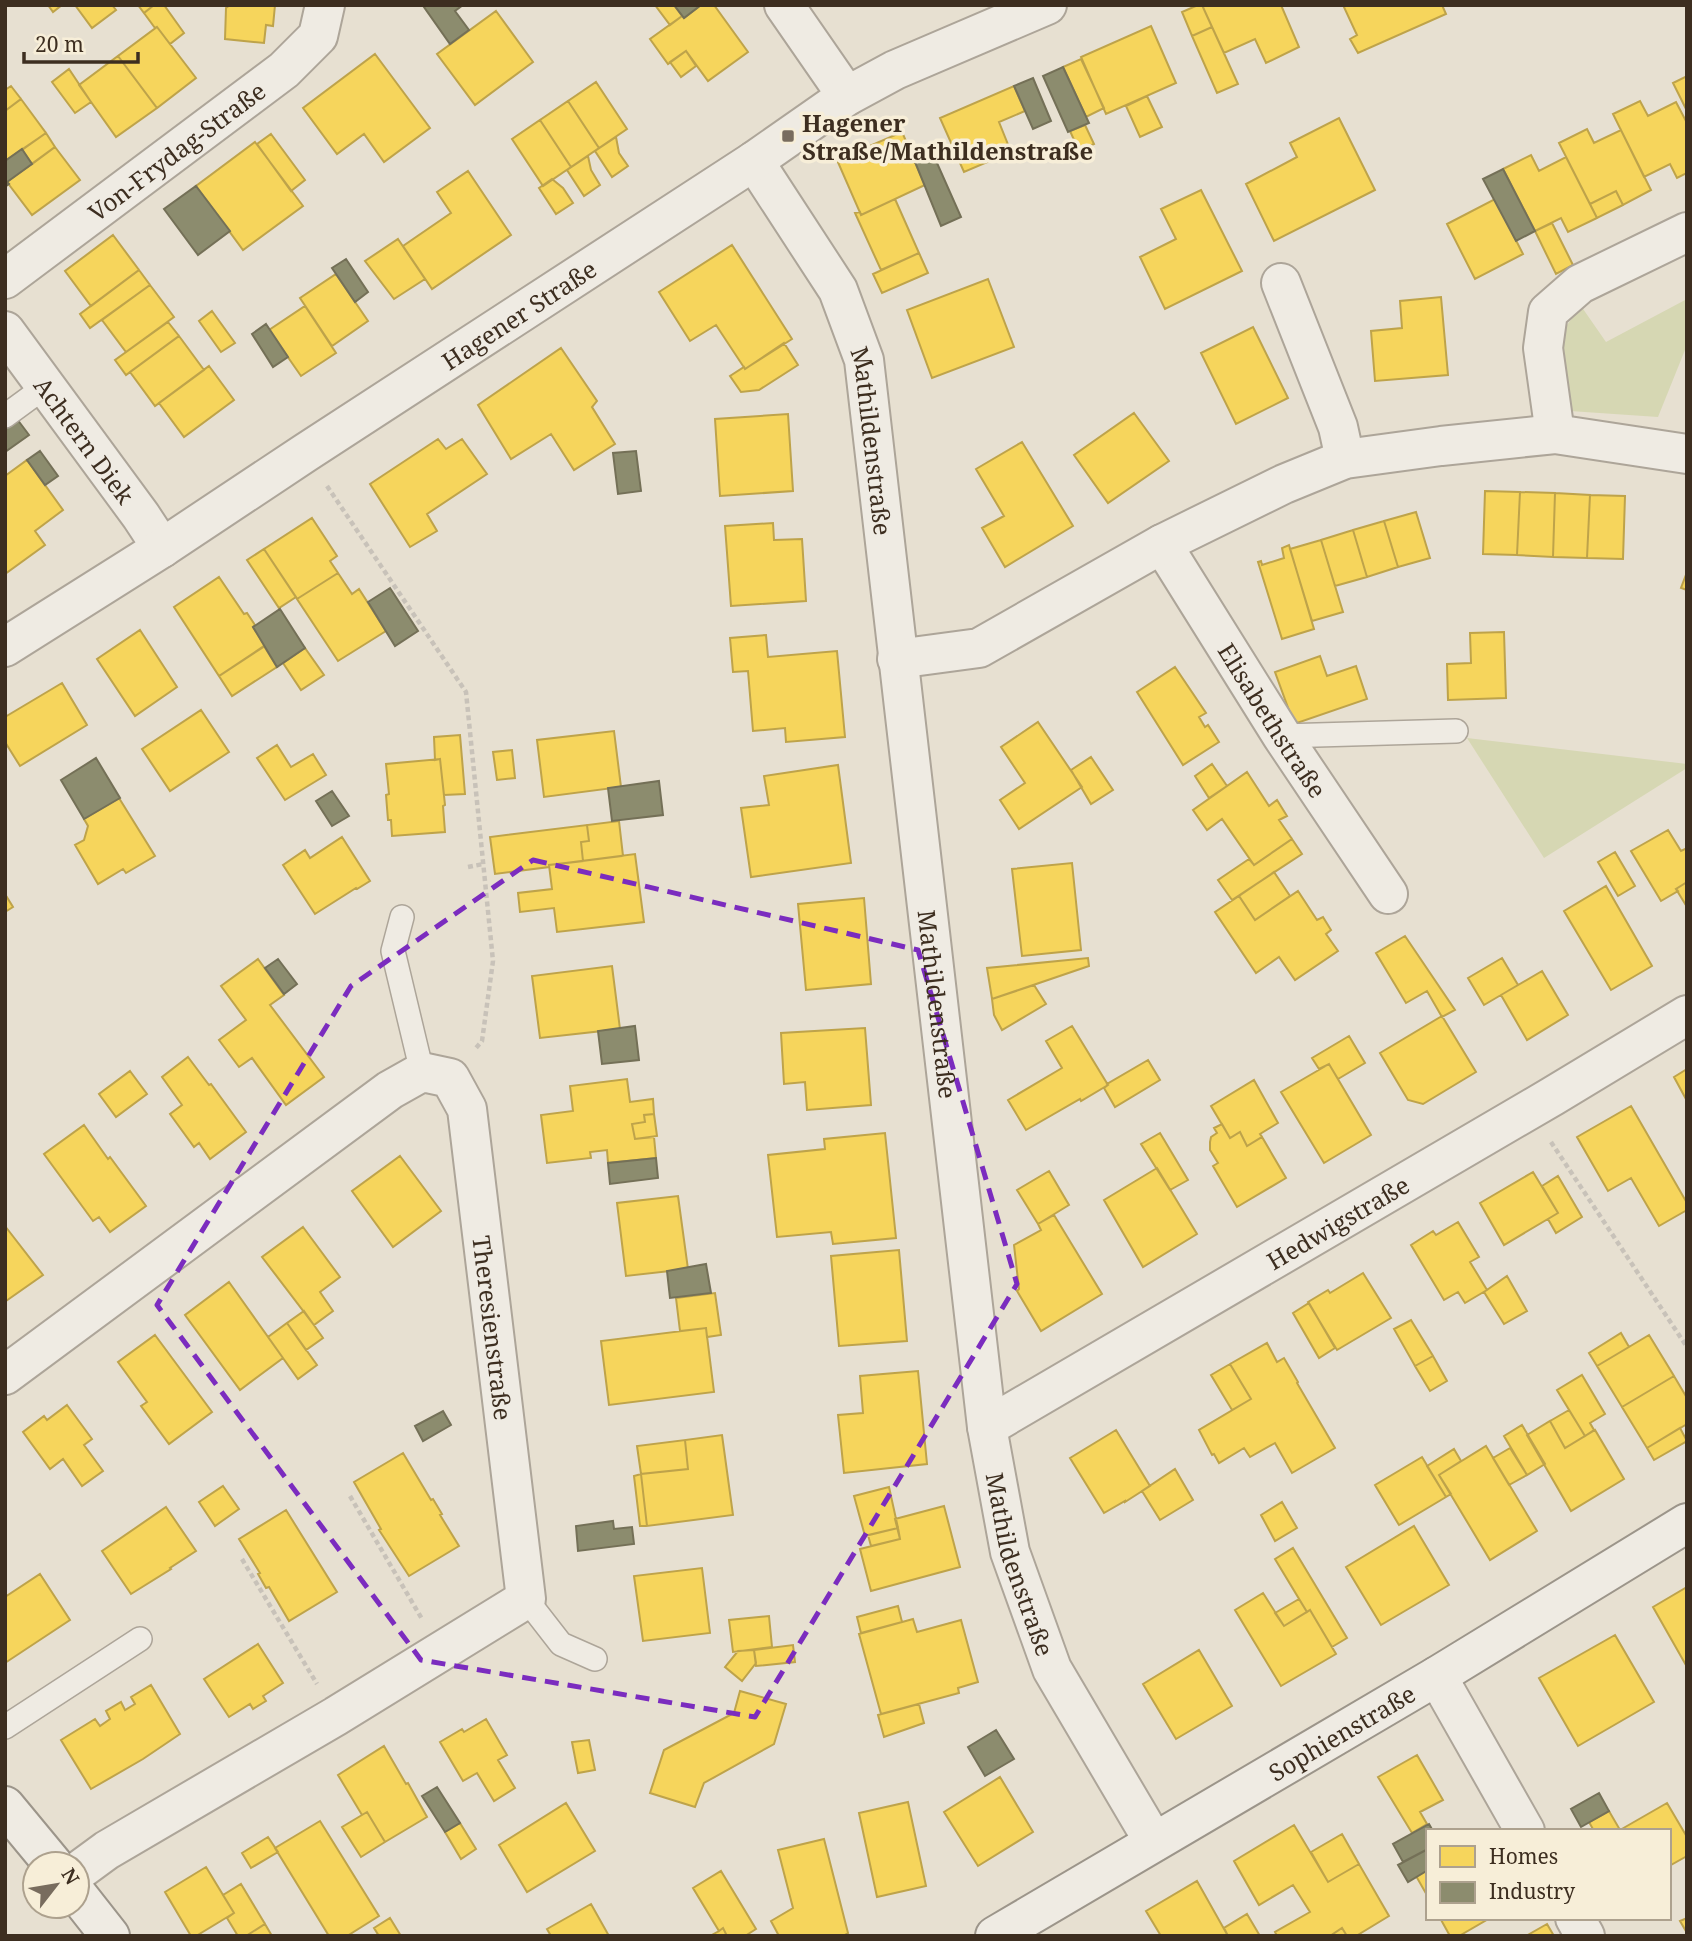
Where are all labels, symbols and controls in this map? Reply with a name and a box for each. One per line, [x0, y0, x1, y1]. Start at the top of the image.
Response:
scale bar [24, 21, 138, 65]
text: 20 m [35, 30, 84, 58]
street label: Von-Frydag-Straße [81, 73, 272, 228]
place label: Hagener Straße/Mathildenstraße [802, 106, 1093, 167]
marker: Hagener Straße/Mathildenstraße [780, 128, 796, 144]
street label: Hagener Straße [435, 252, 602, 377]
street label: Mathildenstraße [844, 342, 901, 537]
street label: Achtern Diek [27, 370, 143, 511]
street label: Elisabethstraße [1211, 636, 1335, 804]
street label: Mathildenstraße [911, 908, 966, 1100]
street label: Hedwigstraße [1260, 1167, 1415, 1277]
street label: Theresienstraße [466, 1233, 521, 1422]
street label: Mathildenstraße [979, 1470, 1062, 1660]
street label: Sophienstraße [1262, 1676, 1421, 1788]
legend [1426, 1829, 1671, 1920]
text: Homes [1489, 1842, 1558, 1870]
north arrow [21, 1850, 91, 1920]
text: N [56, 1863, 86, 1889]
text: Industry [1489, 1877, 1575, 1905]

